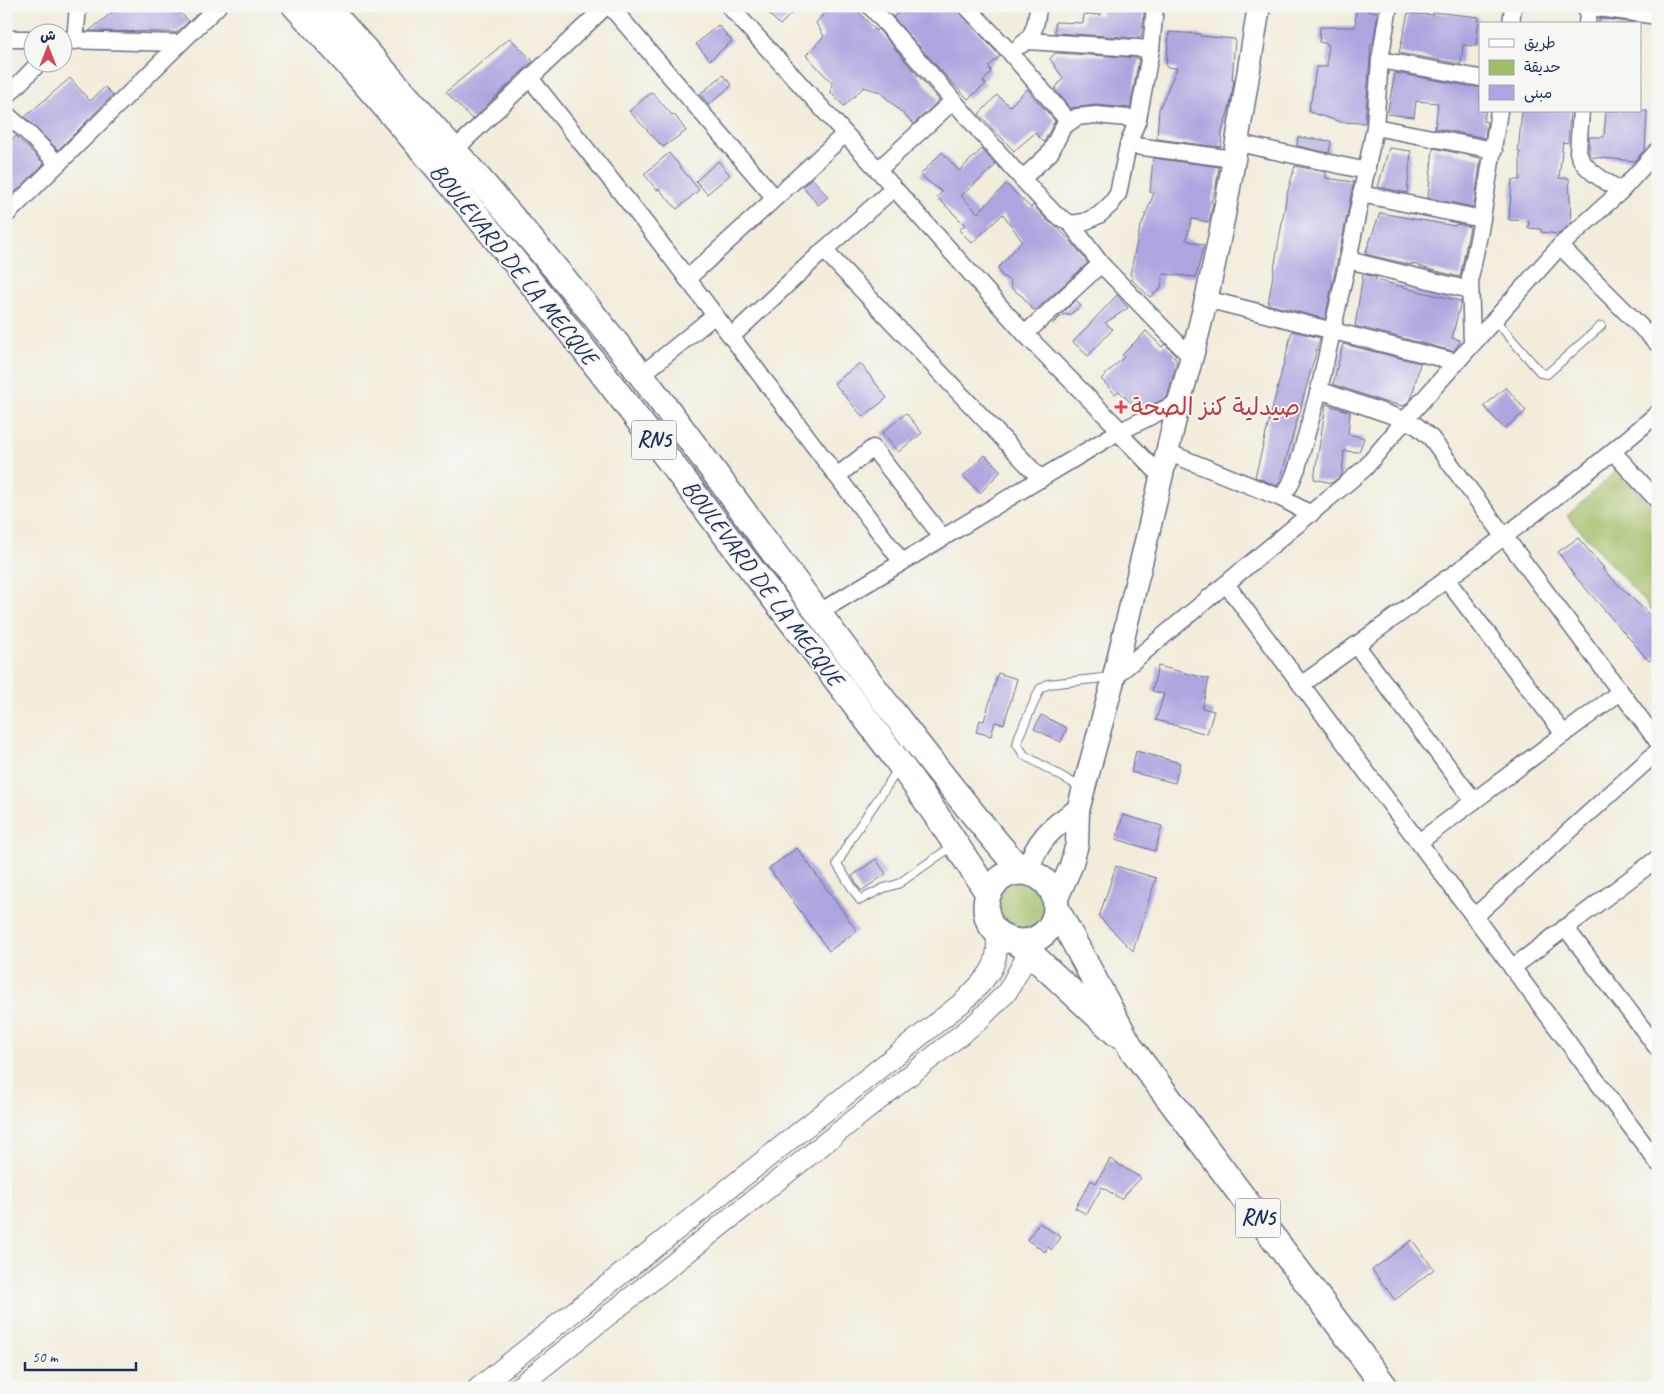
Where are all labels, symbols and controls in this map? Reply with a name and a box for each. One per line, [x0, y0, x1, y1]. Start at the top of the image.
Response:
north arrow [22, 22, 72, 72]
legend [1479, 22, 1642, 112]
text: ش [40, 27, 56, 44]
text: طريق [1524, 34, 1556, 53]
text: حديقة [1524, 58, 1561, 77]
text: مبنى [1524, 84, 1552, 103]
street label: BOULEVARD DE LA MECQUE [423, 157, 606, 373]
place label: صيدلية كنز الصحة [1131, 392, 1300, 422]
marker: صيدلية كنز الصحة [1115, 401, 1127, 413]
road number: RN5 [632, 420, 676, 460]
street label: BOULEVARD DE LA MECQUE [675, 474, 852, 695]
road number: RN5 [1236, 1198, 1280, 1238]
scale bar [25, 1339, 136, 1371]
text: 50 m [32, 1348, 59, 1367]

